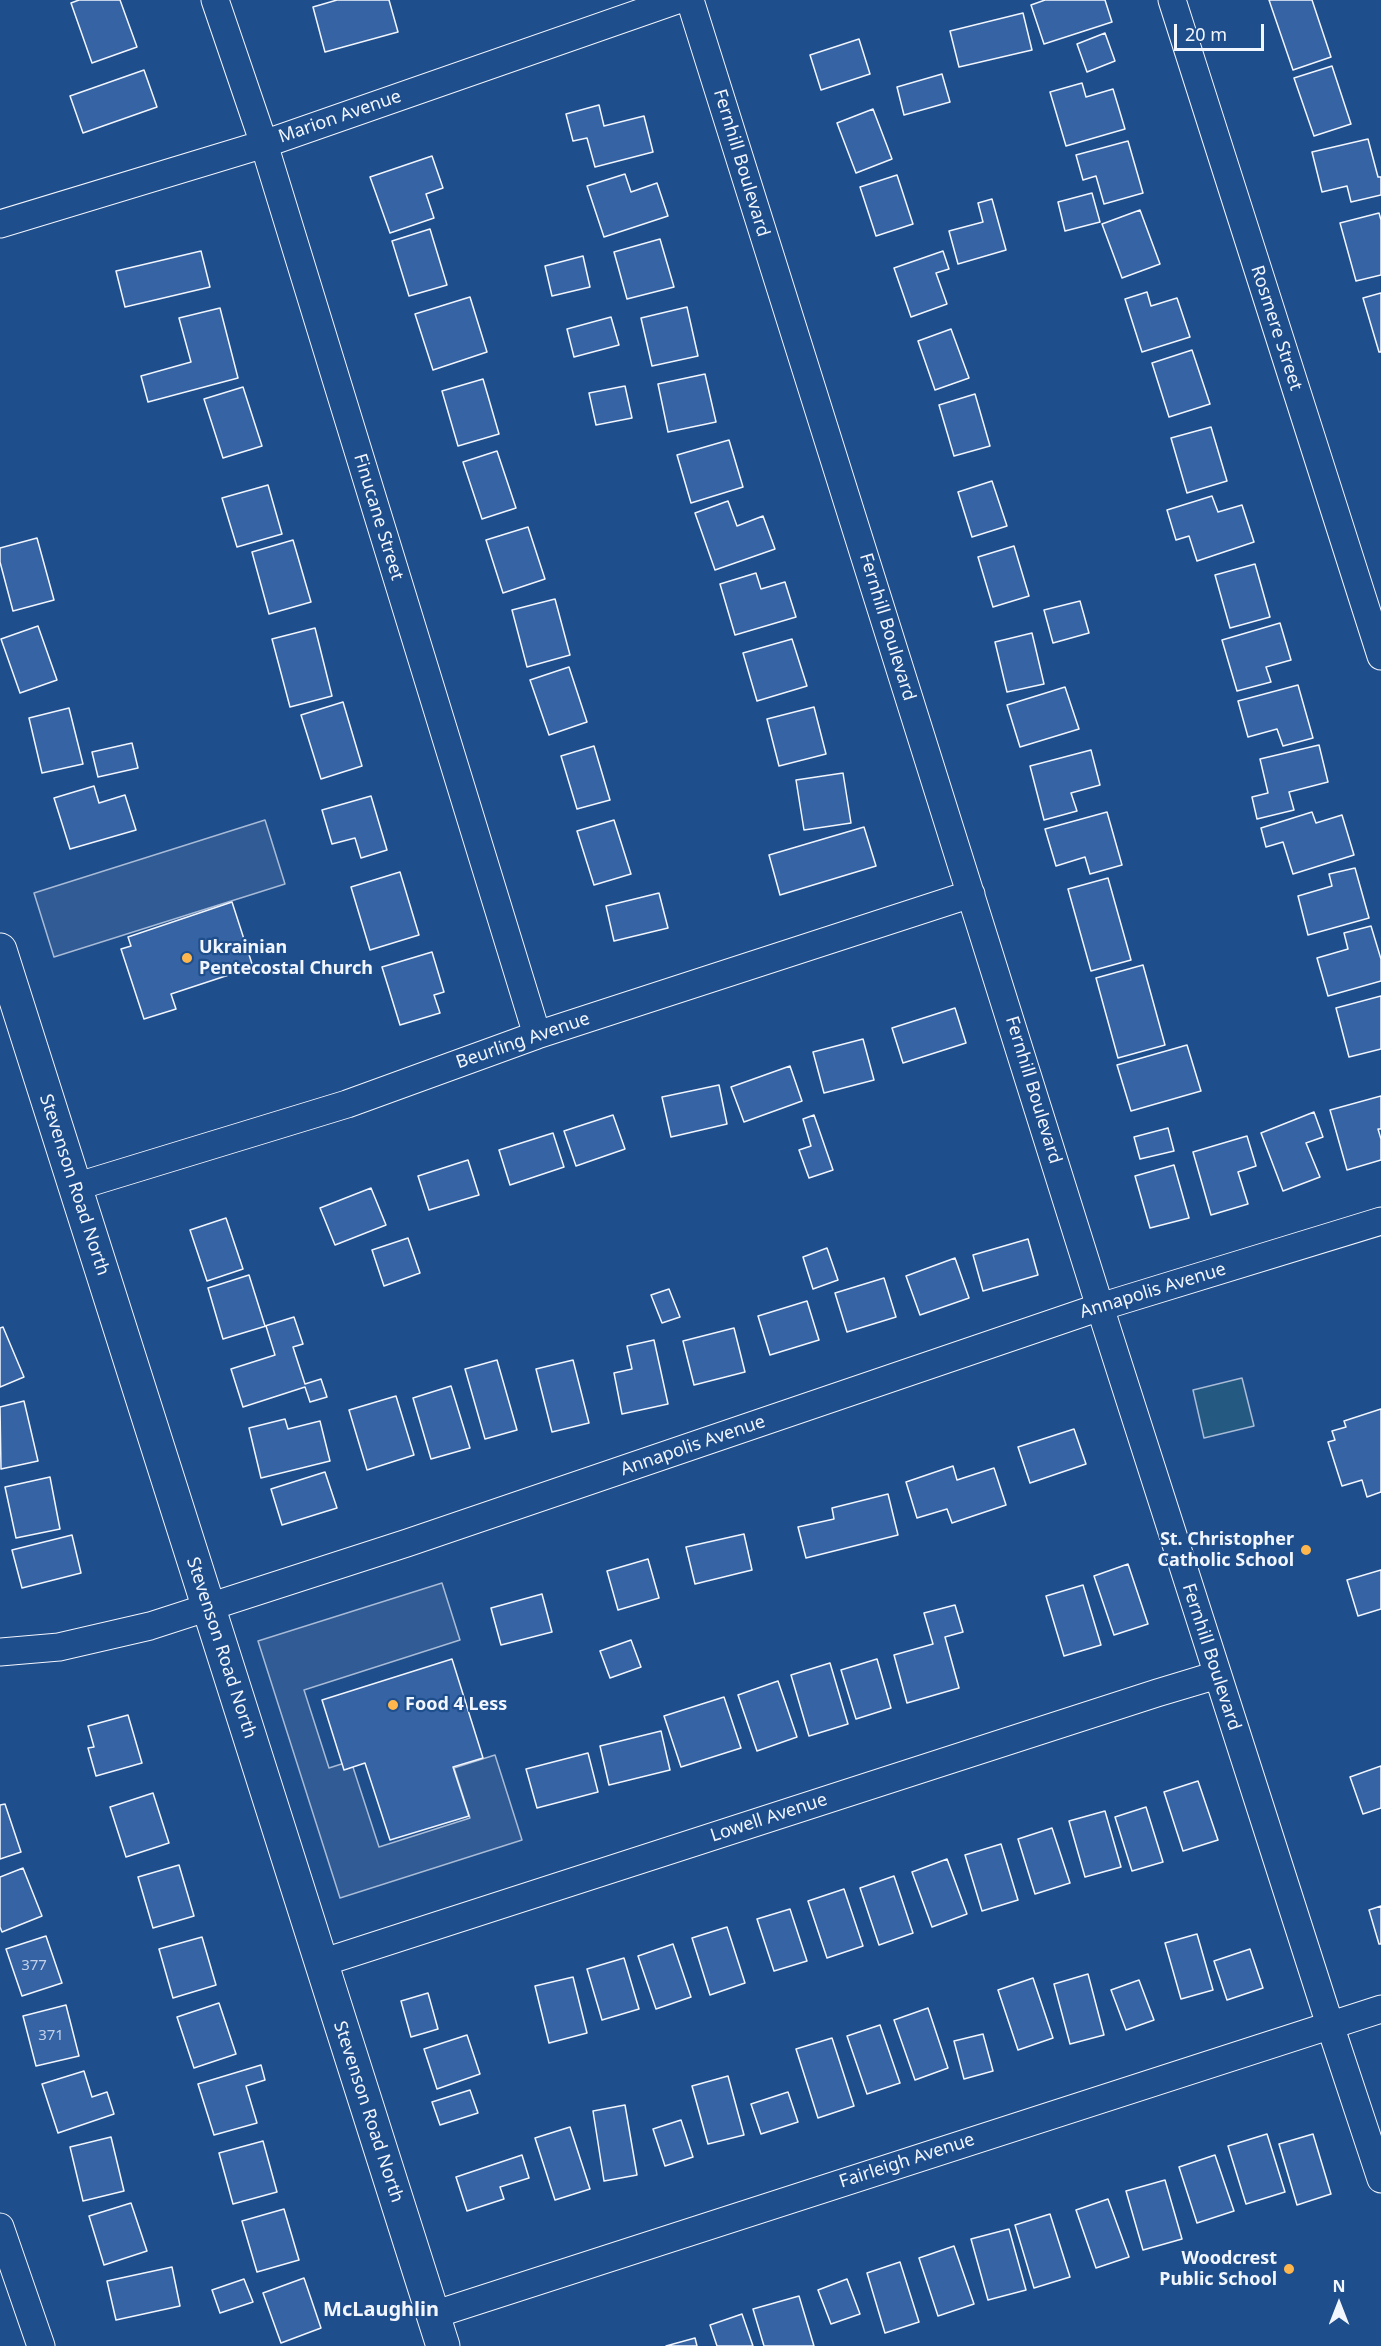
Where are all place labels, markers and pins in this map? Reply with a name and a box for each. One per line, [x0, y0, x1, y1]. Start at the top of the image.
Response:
place label: Ukrainian Pentecostal Church [199, 937, 373, 980]
marker: Ukrainian Pentecostal Church [180, 951, 194, 965]
place label: St. Christopher Catholic School [1157, 1529, 1294, 1572]
marker: St. Christopher Catholic School [1299, 1543, 1313, 1557]
place label: Food 4 Less [405, 1694, 507, 1716]
marker: Food 4 Less [386, 1698, 400, 1712]
place label: Woodcrest Public School [1159, 2248, 1277, 2290]
marker: Woodcrest Public School [1282, 2262, 1296, 2276]

